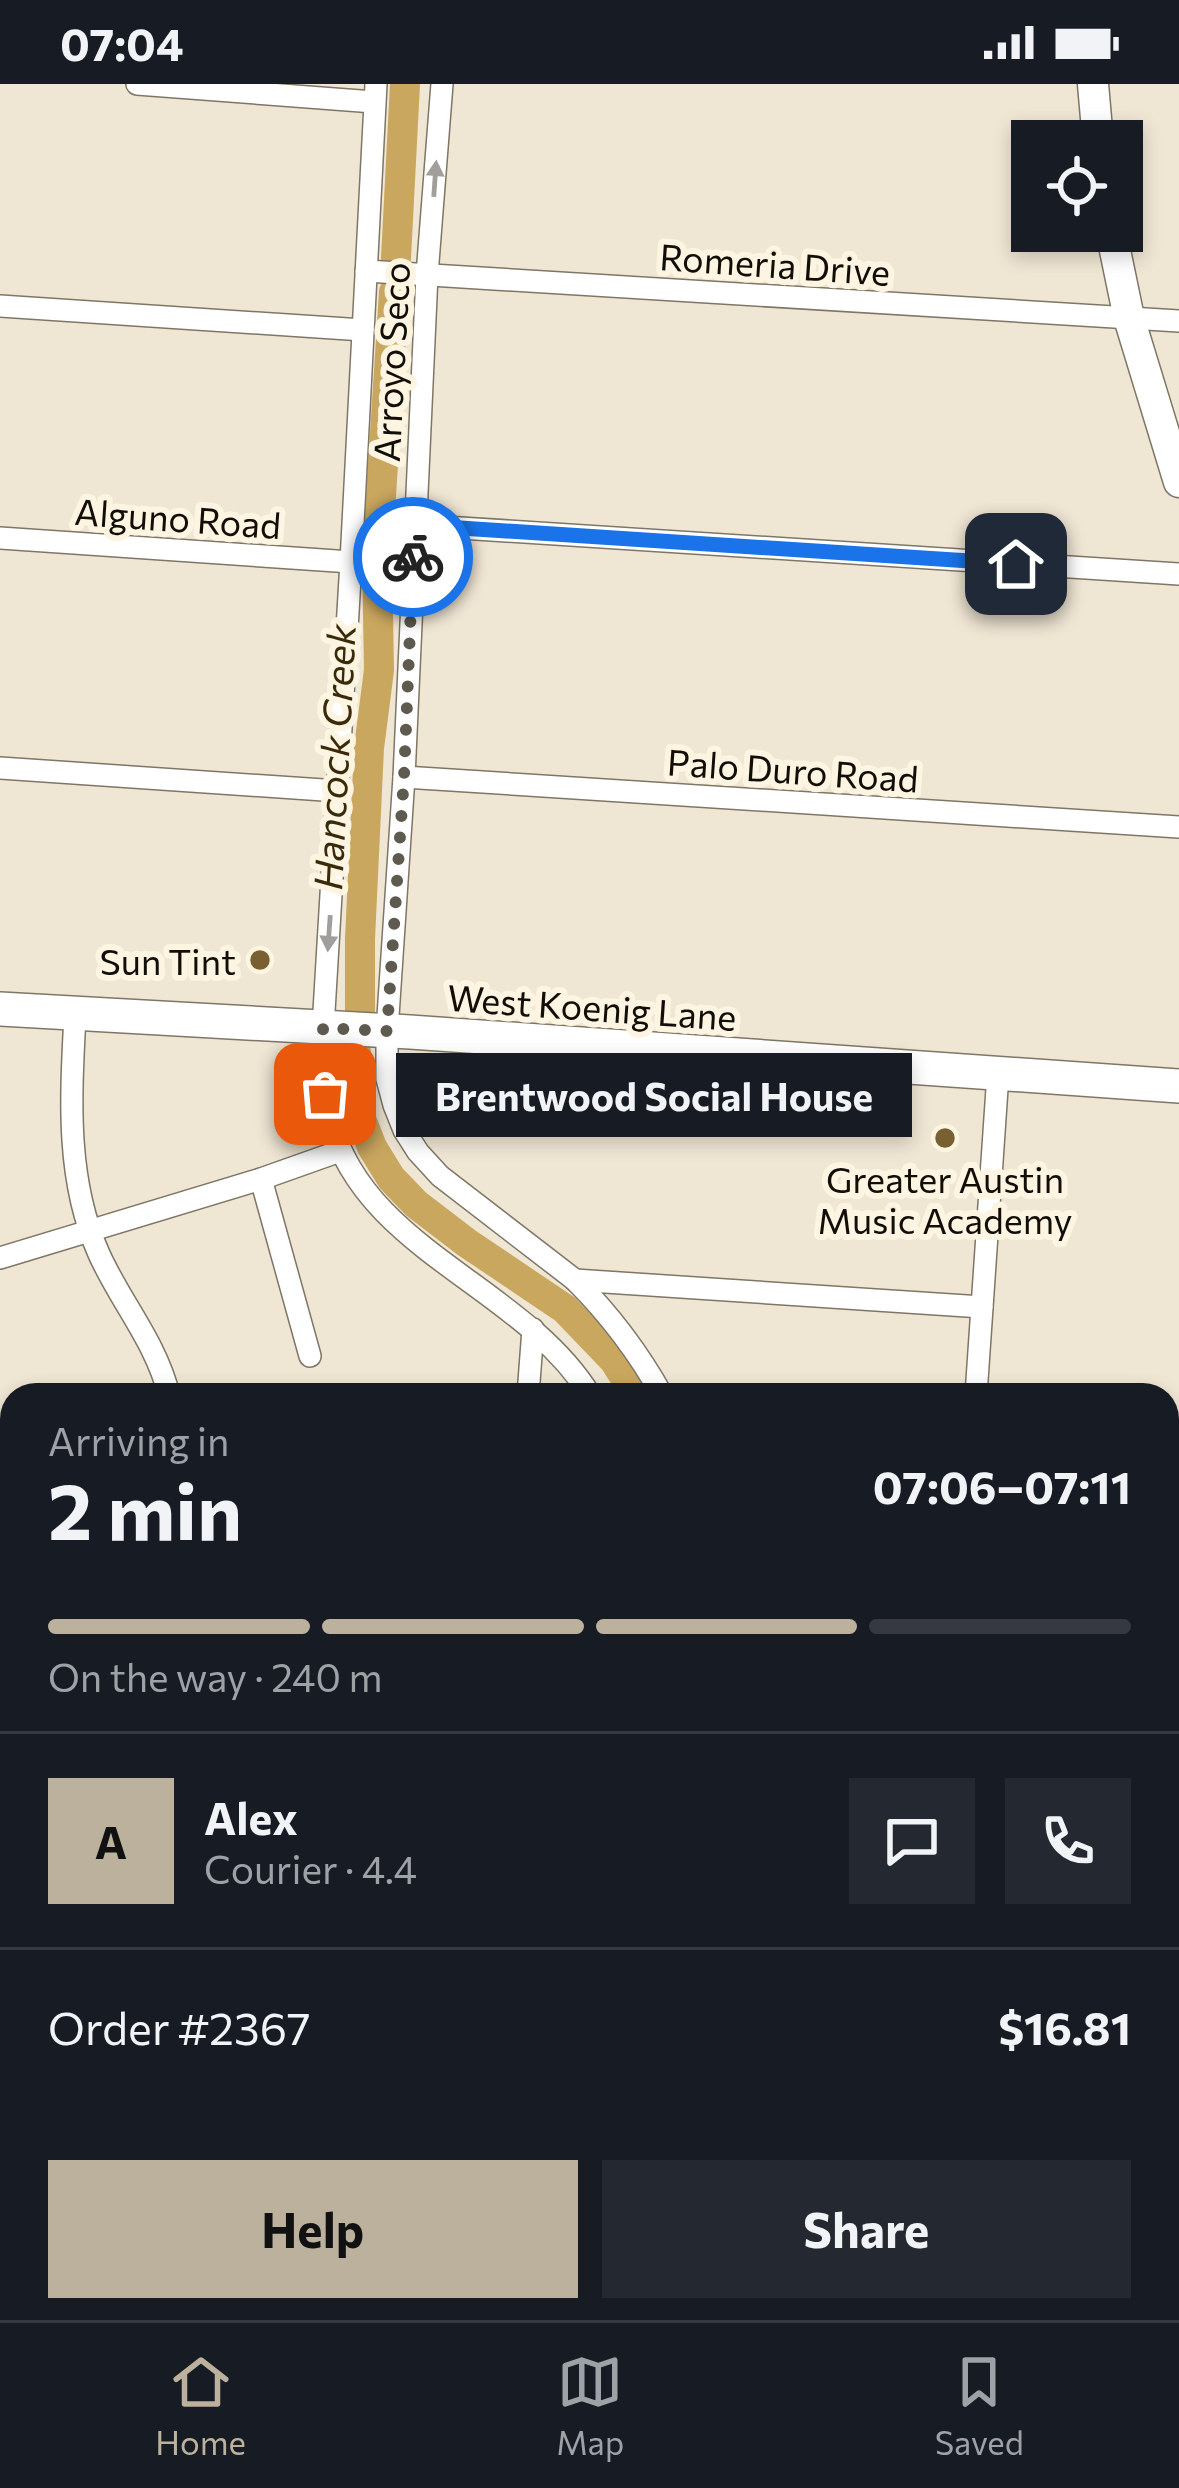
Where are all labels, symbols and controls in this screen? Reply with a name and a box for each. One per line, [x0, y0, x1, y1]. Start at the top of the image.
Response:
text: 07:04 [60, 15, 184, 70]
map controls [1011, 120, 1143, 252]
button: locate [1011, 120, 1143, 252]
one-way arrow [425, 160, 444, 198]
street label: Romeria Drive [658, 233, 892, 293]
street label: Arroyo Seco [363, 261, 417, 463]
street label: Alguno Road [73, 488, 283, 546]
courier [353, 497, 473, 617]
pin [965, 513, 1067, 615]
icon: bike [380, 524, 446, 590]
icon: home [983, 531, 1049, 597]
water label: Hancock Creek [302, 622, 364, 891]
street label: Palo Duro Road [666, 738, 920, 800]
one-way arrow [319, 915, 338, 953]
place label: Sun Tint [100, 938, 236, 982]
marker: Sun Tint [247, 947, 273, 973]
street label: West Koenig Lane [446, 974, 738, 1038]
pin [274, 1043, 376, 1145]
callout: Brentwood Social House [397, 1052, 913, 1136]
icon: bag [292, 1061, 358, 1127]
text: Brentwood Social House [435, 1071, 873, 1119]
marker: Greater Austin Music Academy [932, 1125, 958, 1151]
place label: Greater Austin Music Academy [818, 1156, 1072, 1241]
text: Arriving in [48, 1416, 229, 1464]
text: 07:06–07:11 [873, 1458, 1131, 1513]
text: 2 min [48, 1461, 242, 1556]
text: On the way · 240 m [48, 1652, 382, 1700]
button: chat [849, 1778, 975, 1904]
button: phone [1005, 1778, 1131, 1904]
text: Alex [204, 1789, 298, 1844]
text: A [95, 1813, 127, 1868]
text: Courier · 4.4 [204, 1844, 417, 1892]
text: Order #2367 [48, 1999, 311, 2054]
text: $16.81 [998, 1999, 1131, 2054]
button: Help [48, 2160, 578, 2298]
button: Share [602, 2160, 1131, 2298]
tab: Home [155, 2349, 246, 2462]
tab: Map [556, 2349, 624, 2462]
tab: Saved [935, 2349, 1024, 2462]

